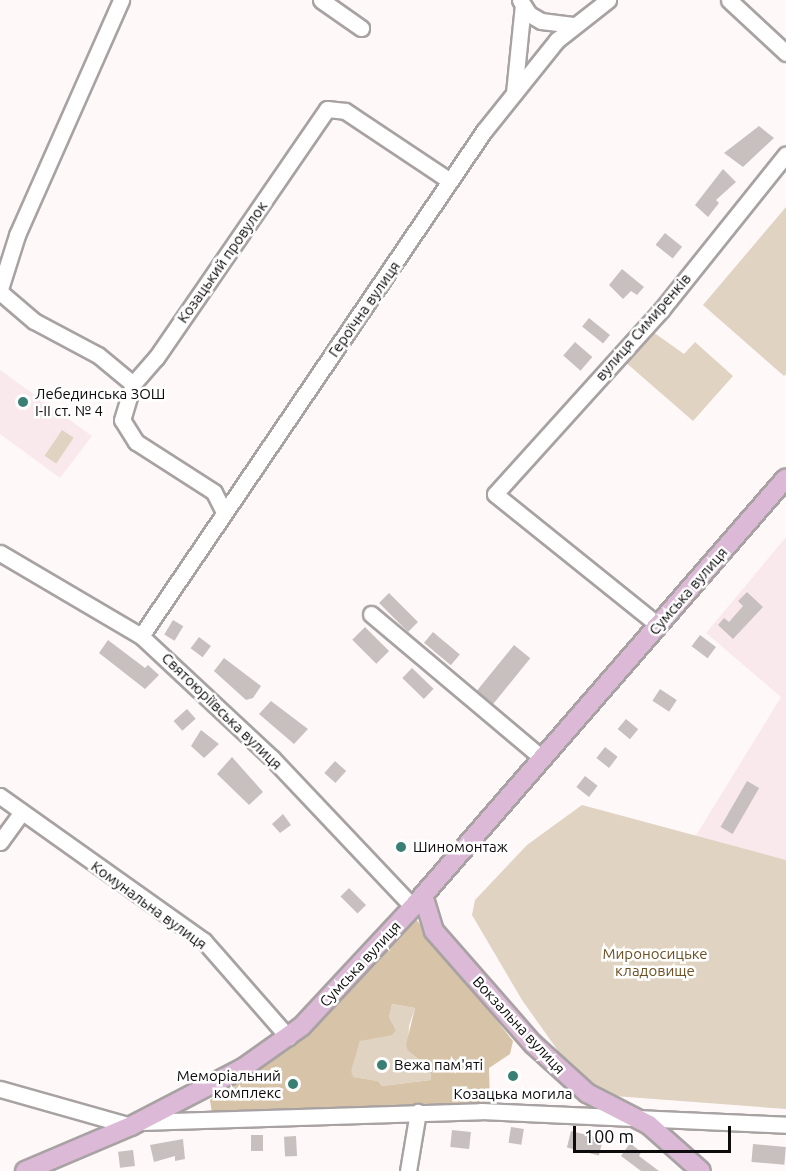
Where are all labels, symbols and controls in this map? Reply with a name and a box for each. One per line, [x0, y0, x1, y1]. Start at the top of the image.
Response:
street label: Козацький провулок [173, 198, 271, 326]
street label: Героїчна вулиця [324, 258, 404, 360]
street label: вулиця Симиренків [591, 270, 695, 384]
place label: Лебединська ЗОШ І-ІІ ст. № 4 [35, 384, 165, 419]
marker: Лебединська ЗОШ І-ІІ ст. № 4 [16, 395, 30, 409]
street label: Сумська вулиця [645, 543, 731, 639]
street label: Святоюріївська вулиця [158, 649, 286, 773]
place label: Шиномонтаж [413, 838, 508, 856]
marker: Шиномонтаж [394, 840, 408, 854]
street label: Комунальна вулиця [88, 857, 210, 953]
street label: Сумська вулиця [316, 917, 404, 1011]
park label: Мироносицьке кладовище [602, 944, 708, 979]
street label: Вокзальна вулиця [469, 972, 569, 1078]
place label: Вежа пам'яті [394, 1056, 483, 1074]
marker: Вежа пам'яті [375, 1058, 389, 1072]
place label: Меморіальний комплекс [177, 1066, 281, 1101]
marker: Козацька могила [506, 1069, 520, 1083]
marker: Меморіальний комплекс [286, 1077, 300, 1091]
place label: Козацька могила [454, 1085, 572, 1103]
scale bar [576, 1114, 734, 1152]
text: 100 m [584, 1126, 634, 1146]

